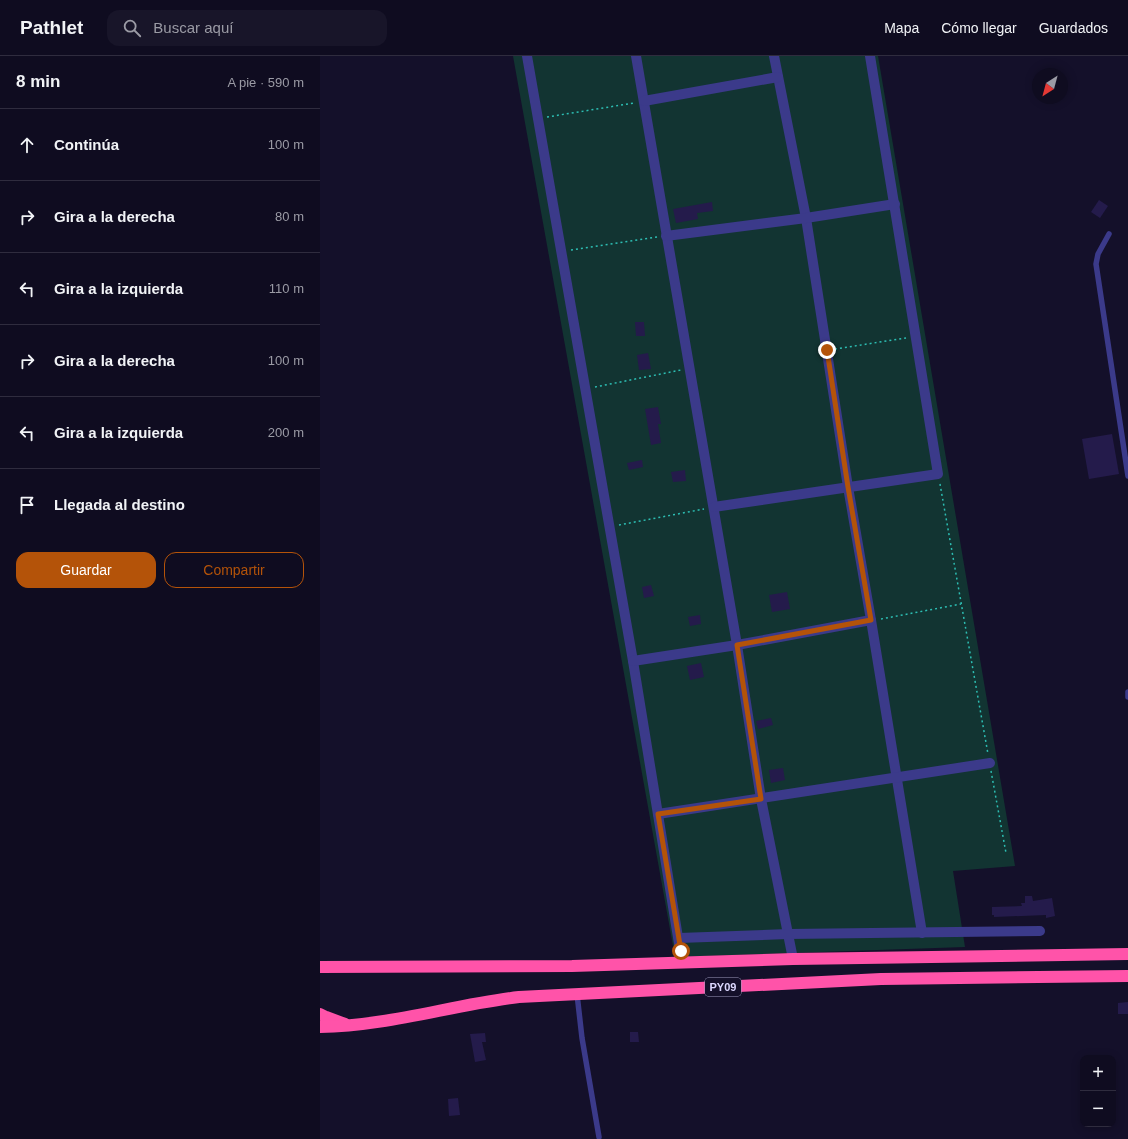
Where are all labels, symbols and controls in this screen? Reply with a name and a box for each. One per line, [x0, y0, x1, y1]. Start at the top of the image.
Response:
search box [107, 10, 387, 46]
text: Pathlet [20, 17, 83, 38]
icon: search [121, 17, 143, 39]
text: Buscar aquí [153, 19, 233, 36]
text: Mapa [884, 20, 919, 36]
text: Cómo llegar [941, 20, 1017, 36]
text: Guardados [1039, 20, 1108, 36]
north arrow [1032, 68, 1068, 104]
text: 8 min [16, 72, 60, 91]
text: A pie · 590 m [227, 75, 304, 90]
icon: ahead [16, 134, 38, 156]
text: Continúa [54, 136, 119, 153]
text: 100 m [268, 137, 304, 152]
icon: right [16, 206, 38, 228]
text: Gira a la derecha [54, 208, 175, 225]
text: 80 m [275, 209, 304, 224]
icon: left [16, 278, 38, 300]
text: Gira a la izquierda [54, 280, 183, 297]
text: 110 m [269, 281, 304, 296]
route end [818, 341, 836, 359]
icon: right [16, 350, 38, 372]
text: Gira a la derecha [54, 352, 175, 369]
text: 100 m [268, 353, 304, 368]
icon: left [16, 422, 38, 444]
text: Gira a la izquierda [54, 424, 183, 441]
text: 200 m [268, 425, 304, 440]
icon: arrive [16, 494, 38, 516]
text: Llegada al destino [54, 496, 185, 513]
button: Guardar [16, 552, 156, 588]
button: Compartir [164, 552, 304, 588]
route start [672, 942, 690, 960]
road number: PY09 [705, 978, 741, 996]
map controls [1080, 1055, 1116, 1127]
button: + [1080, 1055, 1116, 1091]
button: − [1080, 1091, 1116, 1127]

